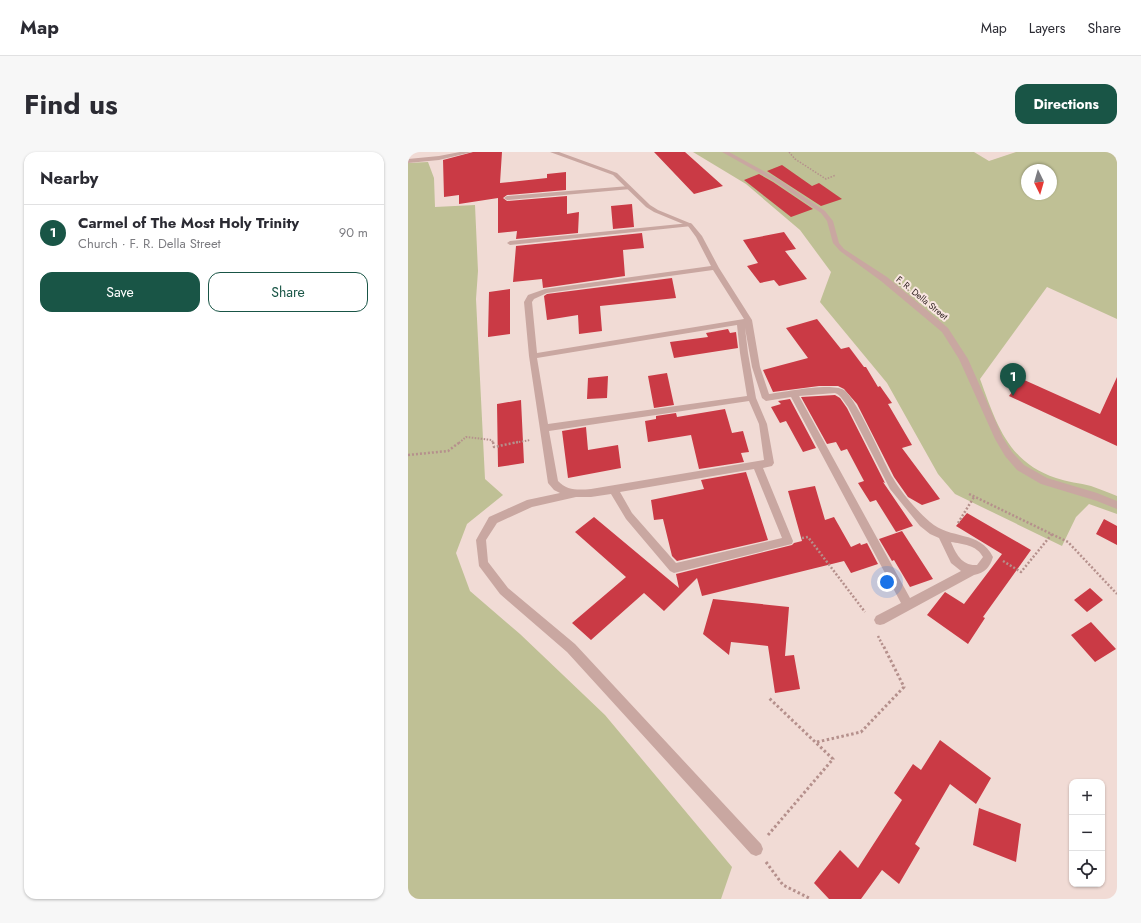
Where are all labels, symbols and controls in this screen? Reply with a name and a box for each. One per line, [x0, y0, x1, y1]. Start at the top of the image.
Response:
text: Map [20, 14, 59, 41]
text: Map [981, 18, 1007, 38]
text: Layers [1029, 18, 1065, 38]
text: Share [1087, 18, 1121, 38]
text: Find us [24, 84, 118, 125]
button: Directions [1015, 84, 1117, 124]
north arrow [1021, 164, 1057, 200]
text: Nearby [40, 166, 98, 190]
text: Carmel of The Most Holy Trinity [78, 212, 299, 234]
text: 1 [50, 223, 56, 242]
text: 90 m [339, 223, 368, 242]
text: Church · F. R. Della Street [78, 234, 221, 253]
button: Save [40, 272, 200, 312]
button: Share [208, 272, 368, 312]
street label: F. R. Della Street [894, 273, 952, 323]
pin: 1 [1000, 363, 1026, 396]
your location [877, 572, 897, 592]
map controls [1069, 779, 1105, 887]
button: + [1069, 779, 1105, 815]
button: − [1069, 815, 1105, 851]
button: locate [1069, 851, 1105, 887]

